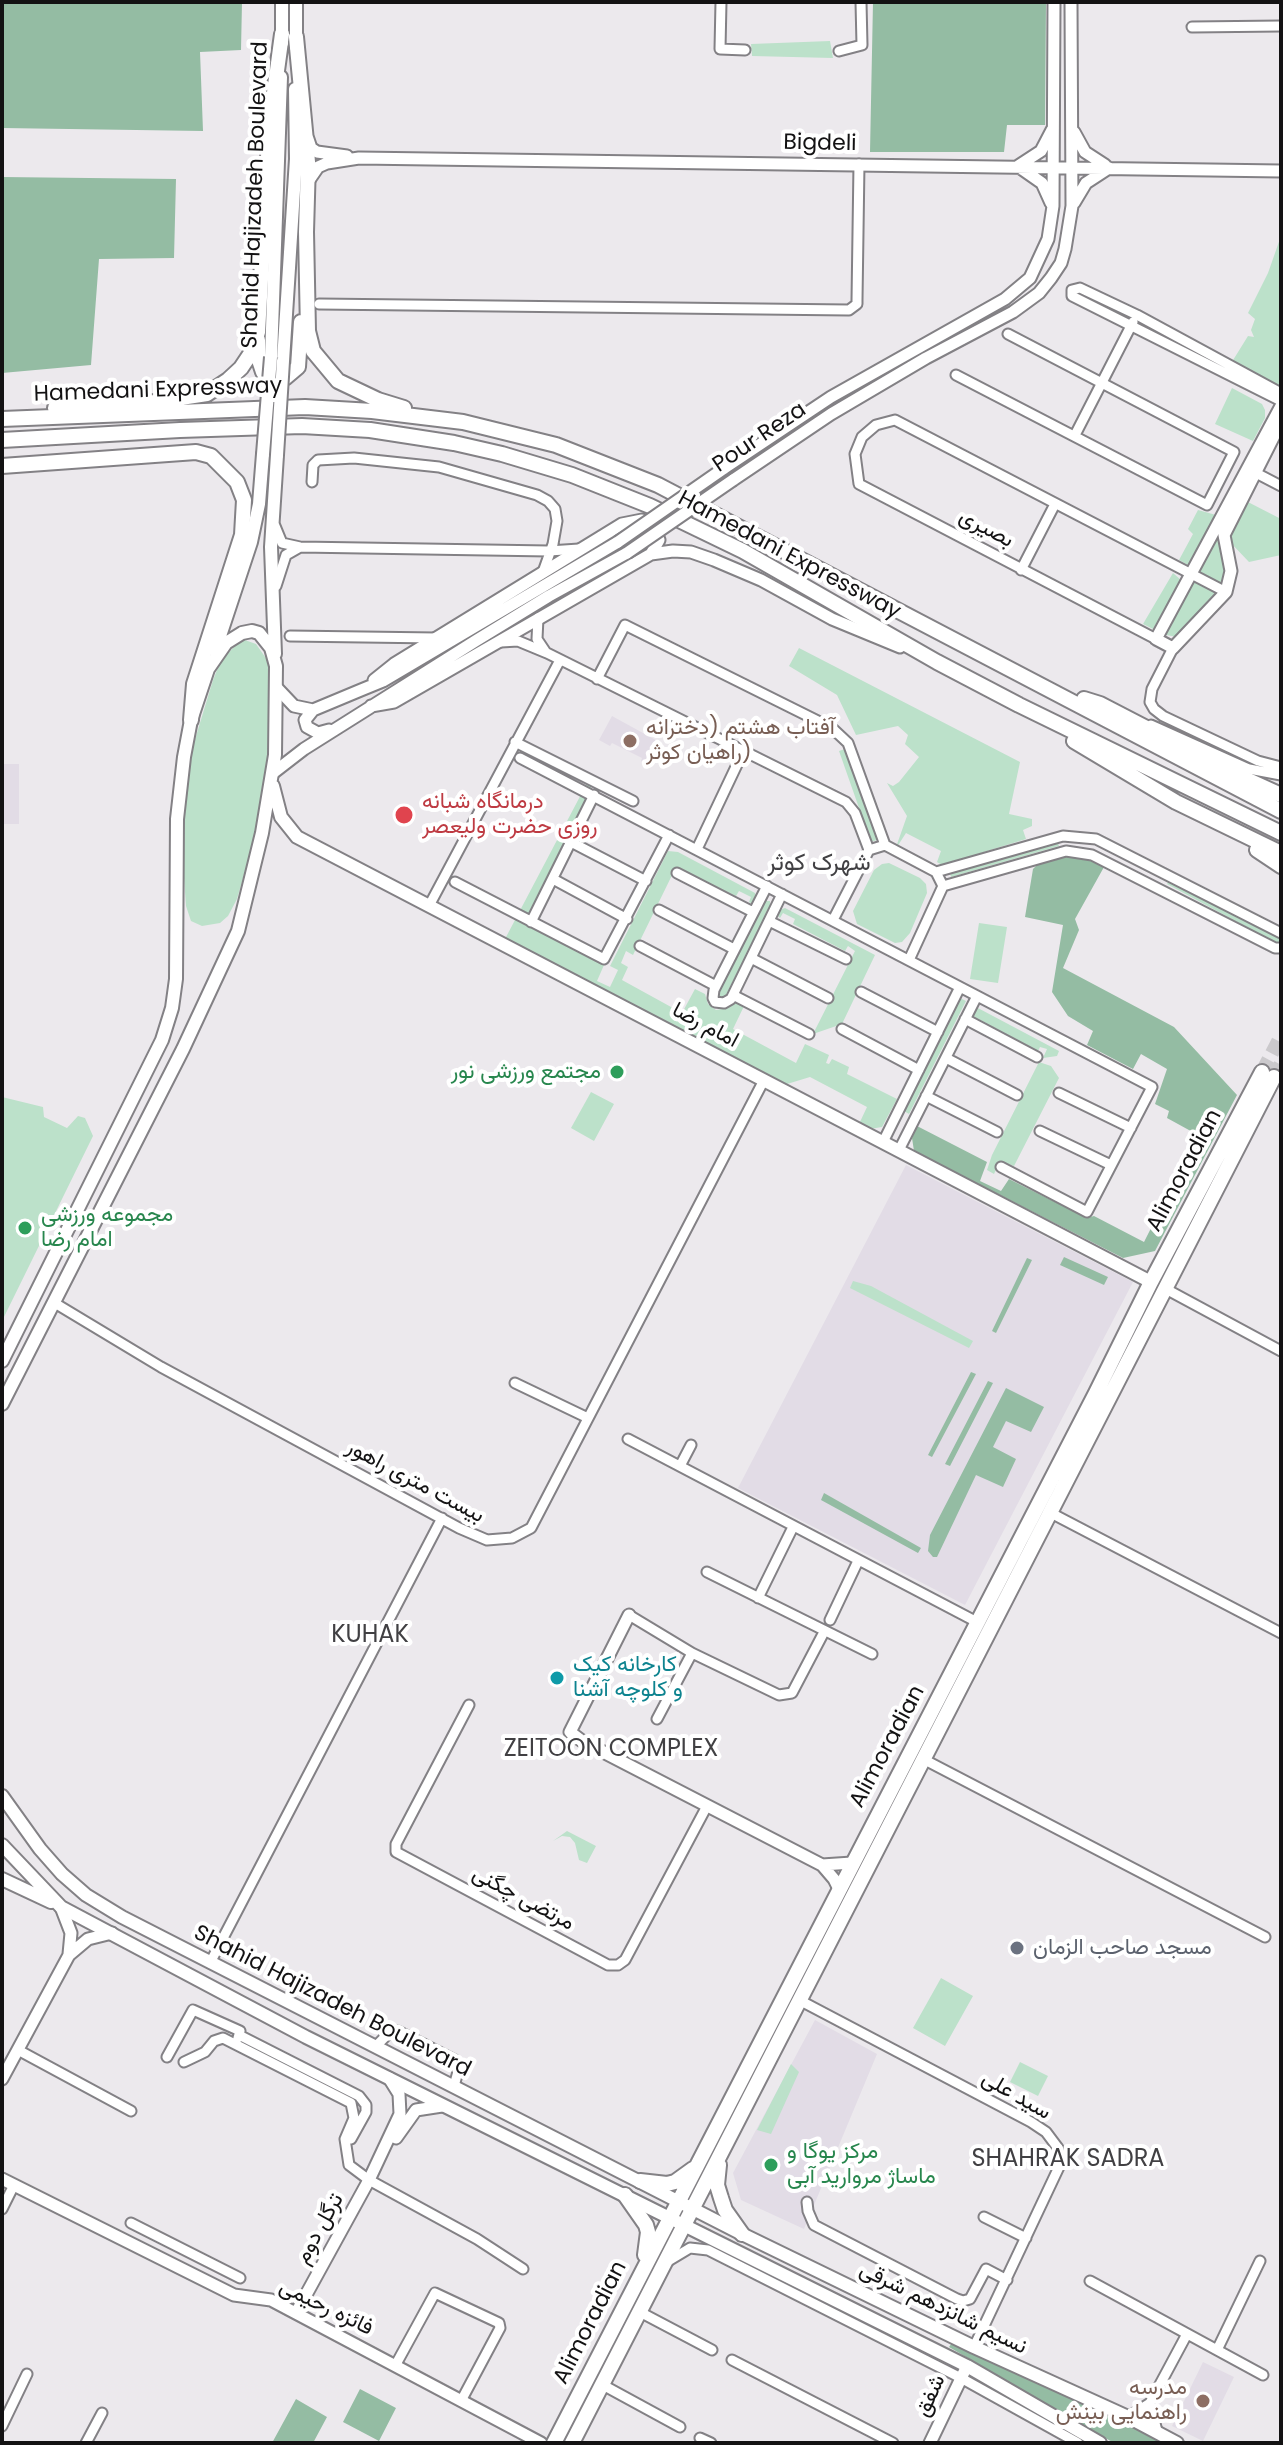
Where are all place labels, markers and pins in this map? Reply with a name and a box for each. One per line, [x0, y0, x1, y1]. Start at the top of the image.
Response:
place label: آفتاب هشتم (دخترانه راهیان کوثر) [646, 715, 835, 766]
marker: آفتاب هشتم (دخترانه راهیان کوثر) [621, 732, 639, 750]
place label: درمانگاه شبانه روزی حضرت ولیعصر [422, 789, 598, 840]
marker: درمانگاه شبانه روزی حضرت ولیعصر [393, 804, 415, 826]
place label: مجتمع ورزشی نور [451, 1059, 601, 1085]
marker: مجتمع ورزشی نور [608, 1063, 626, 1081]
place label: مجموعه ورزشی امام رضا [41, 1202, 173, 1254]
marker: مجموعه ورزشی امام رضا [16, 1219, 34, 1237]
place label: کارخانه کیک و کلوچه آشنا [573, 1652, 683, 1704]
marker: کارخانه کیک و کلوچه آشنا [548, 1669, 566, 1687]
place label: مسجد صاحب الزمان [1033, 1935, 1212, 1961]
marker: مسجد صاحب الزمان [1008, 1939, 1026, 1957]
place label: مرکز یوگا و ماساژ مروارید آبی [787, 2139, 936, 2190]
marker: مرکز یوگا و ماساژ مروارید آبی [762, 2156, 780, 2174]
place label: مدرسه راهنمایی بینش [1056, 2375, 1187, 2426]
marker: مدرسه راهنمایی بینش [1194, 2392, 1212, 2410]

